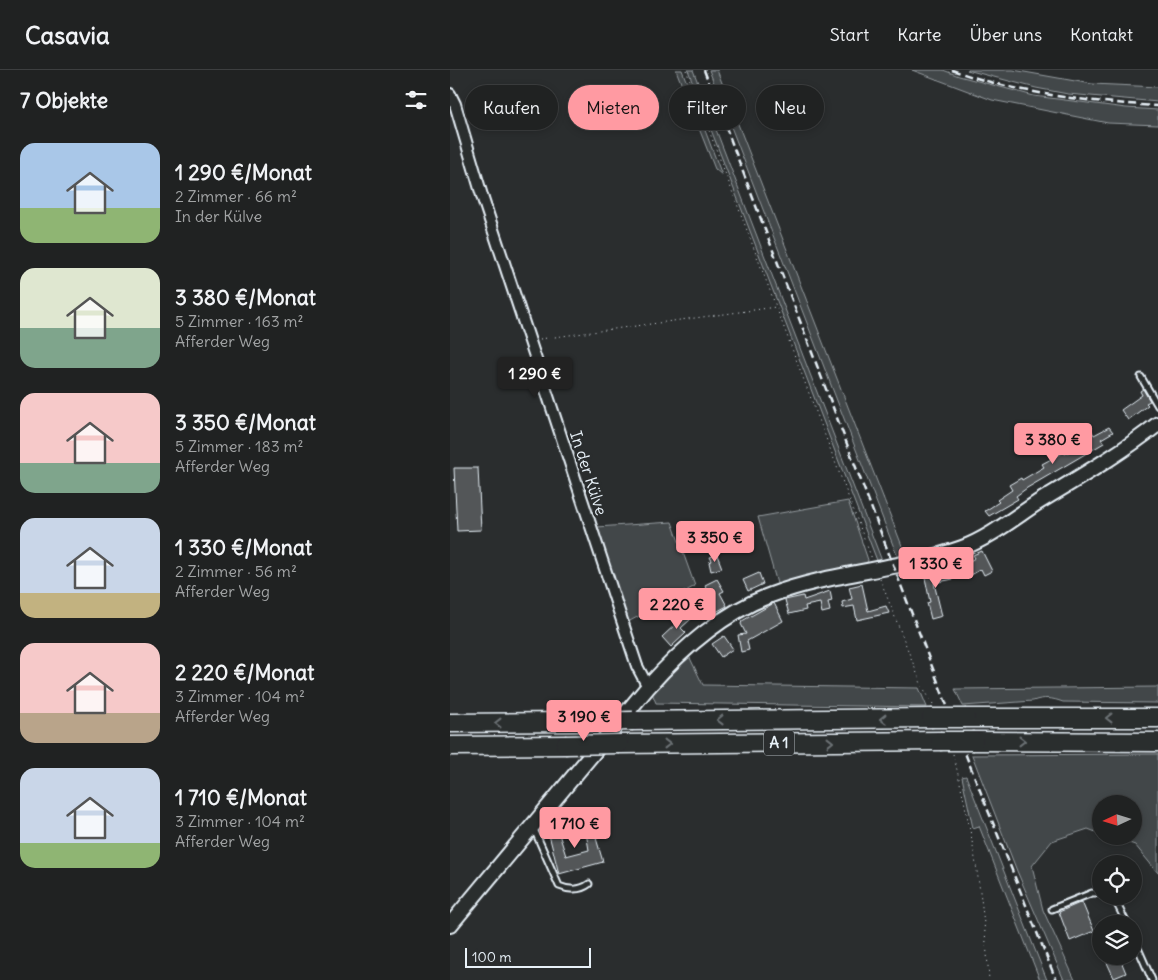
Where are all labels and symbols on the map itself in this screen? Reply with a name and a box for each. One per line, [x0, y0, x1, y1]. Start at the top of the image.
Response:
pin: 1 290 € [489, 356, 581, 399]
pin: 3 380 € [1007, 422, 1099, 465]
street label: In der Külve [566, 428, 612, 518]
pin: 3 350 € [669, 520, 761, 563]
pin: 1 330 € [890, 546, 982, 589]
pin: 2 220 € [631, 588, 723, 630]
pin: 3 190 € [538, 700, 630, 742]
one-way arrow [1105, 713, 1113, 723]
one-way arrow [878, 714, 886, 724]
one-way arrow [716, 715, 724, 726]
one-way arrow [494, 717, 502, 728]
road number: A 1 [764, 730, 794, 756]
one-way arrow [1019, 736, 1027, 746]
one-way arrow [826, 737, 834, 747]
one-way arrow [664, 739, 672, 749]
north arrow [1092, 795, 1142, 845]
pin: 1 710 € [529, 806, 621, 849]
scale bar [465, 945, 591, 968]

